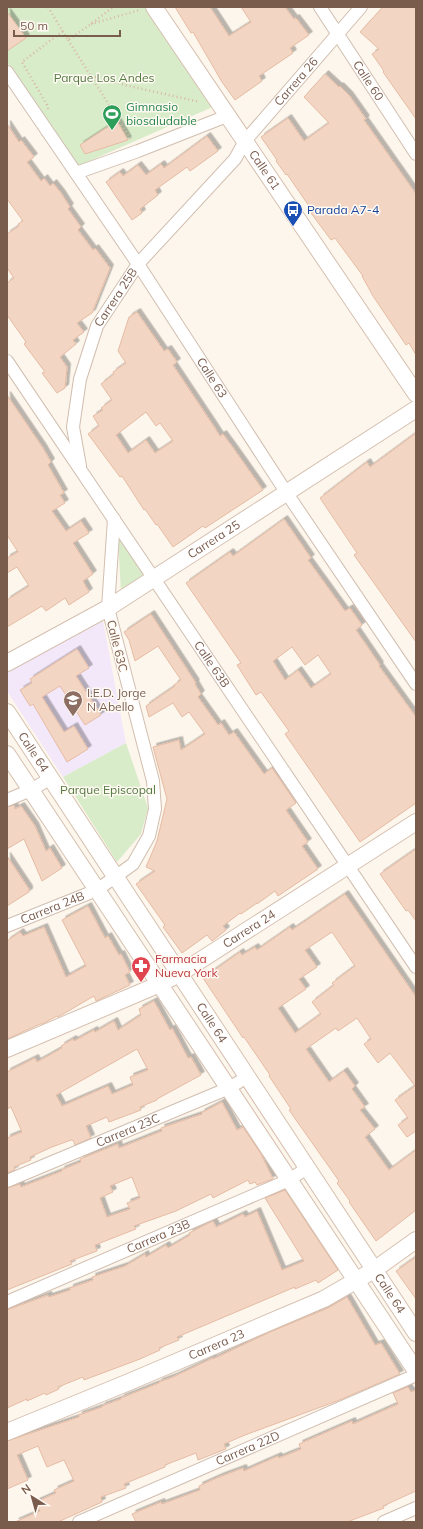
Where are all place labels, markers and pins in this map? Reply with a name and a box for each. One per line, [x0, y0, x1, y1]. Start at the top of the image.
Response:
place label: Gimnasio biosaludable [126, 99, 197, 128]
sports icon: Gimnasio biosaludable [101, 103, 123, 131]
bus stop icon: Parada A7-4 [282, 199, 304, 227]
place label: Parada A7-4 [307, 202, 379, 217]
place label: I.E.D. Jorge N Abello [87, 685, 146, 714]
school or university icon: I.E.D. Jorge N Abello [62, 689, 84, 717]
place label: Farmacia Nueva York [155, 951, 218, 980]
pharmacy icon: Farmacia Nueva York [130, 955, 152, 983]

